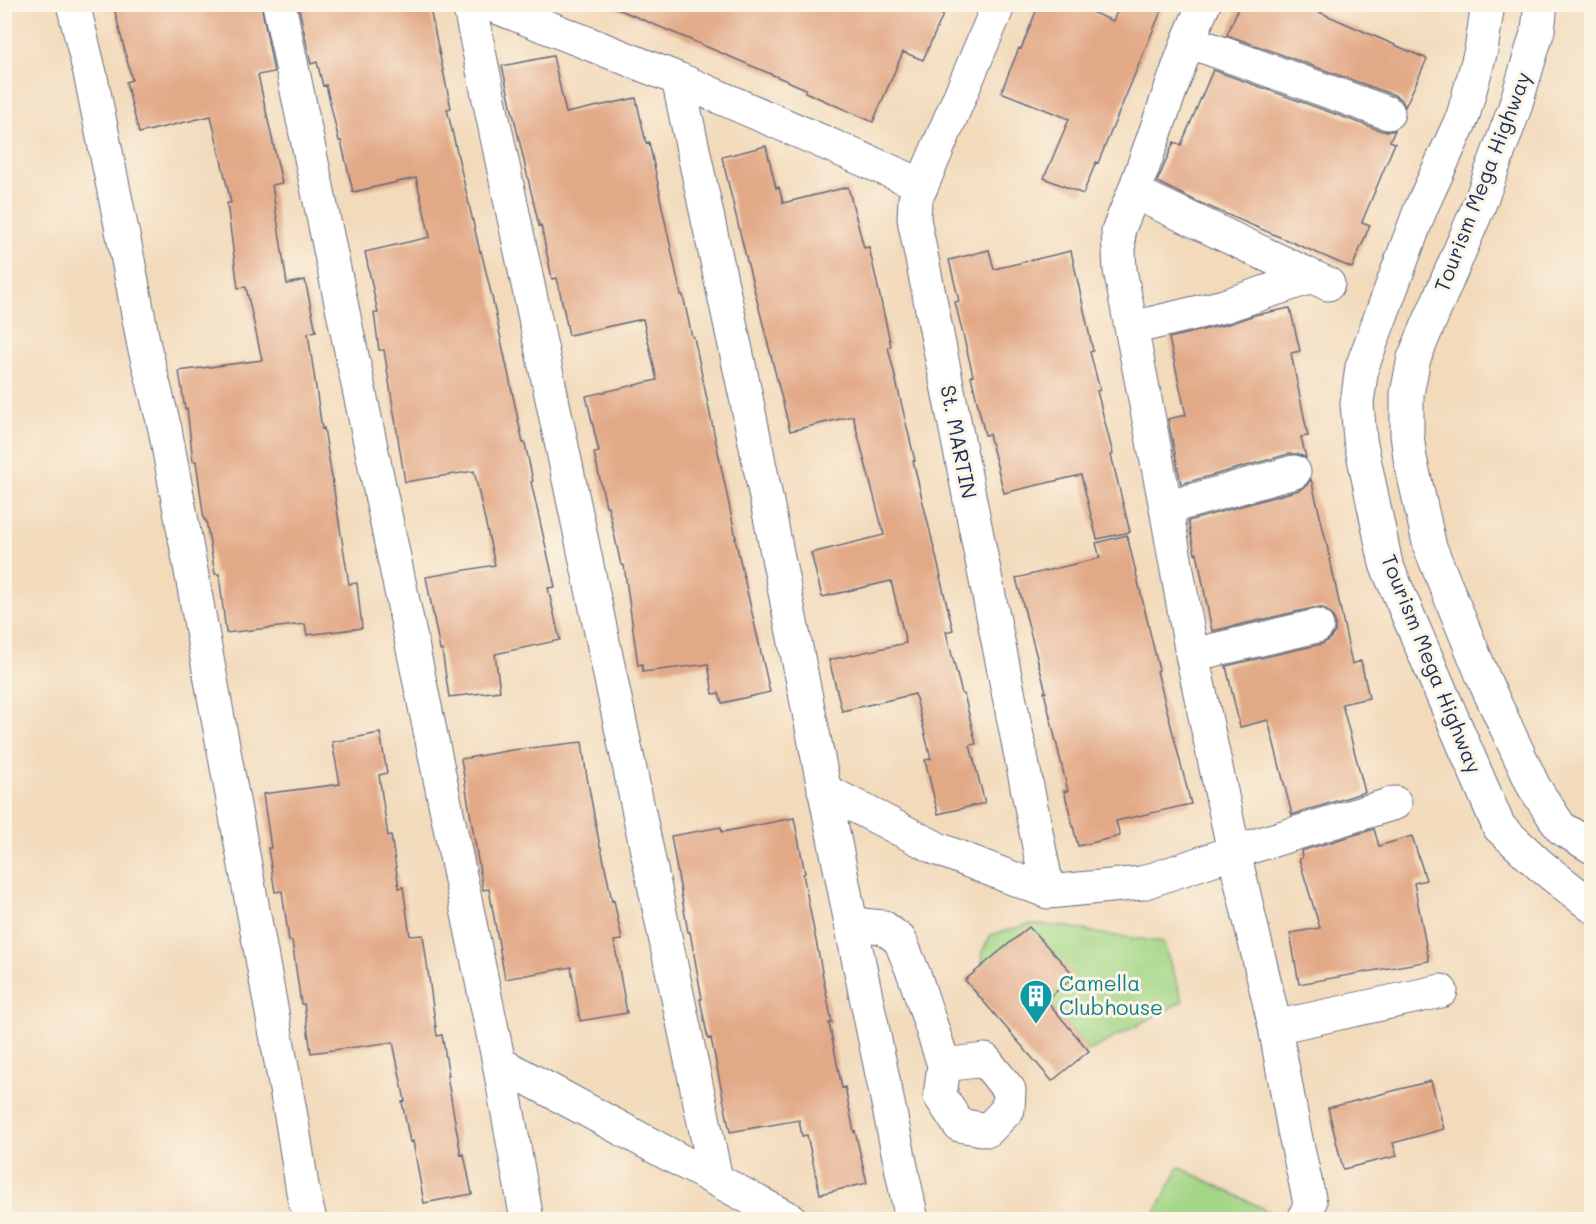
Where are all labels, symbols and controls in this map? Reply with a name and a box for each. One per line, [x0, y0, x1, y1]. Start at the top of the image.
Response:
street label: Tourism Mega Highway [1427, 68, 1536, 295]
street label: St. MARTIN [935, 383, 984, 501]
street label: Tourism Mega Highway [1376, 550, 1489, 777]
place label: Camella Clubhouse [1059, 969, 1163, 1020]
building icon: Camella Clubhouse [1018, 978, 1054, 1025]

